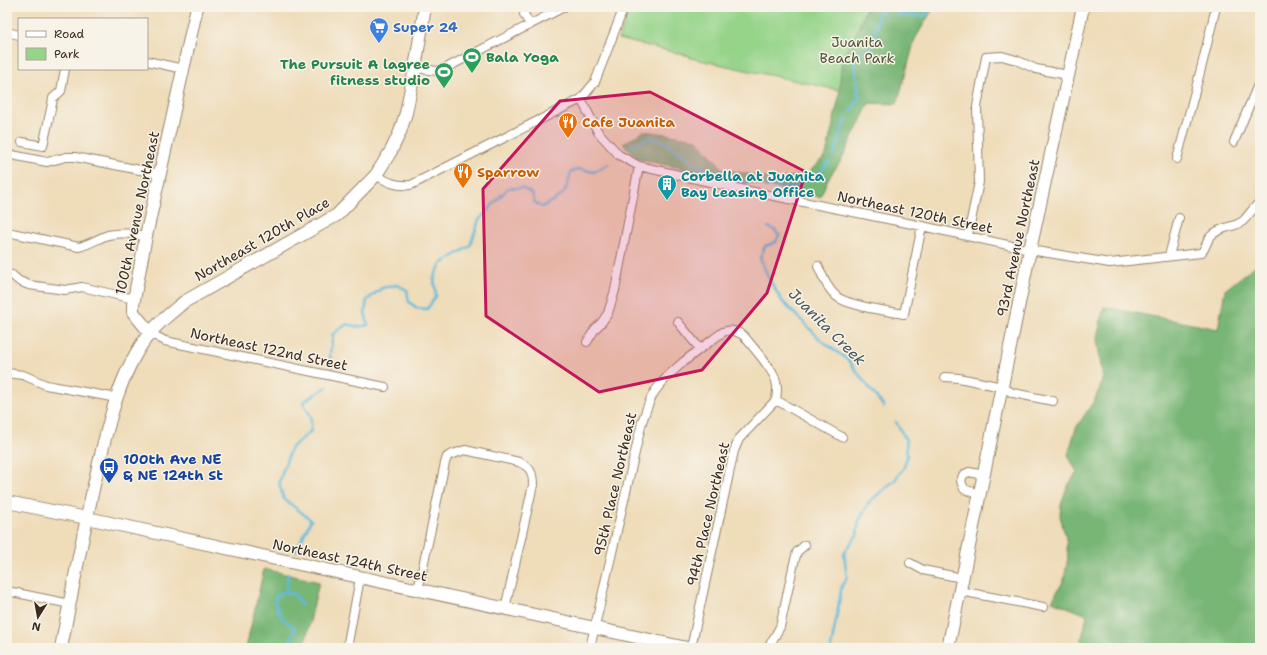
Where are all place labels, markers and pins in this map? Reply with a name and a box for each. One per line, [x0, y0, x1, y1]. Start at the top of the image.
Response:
supermarket icon: Super 24 [368, 16, 390, 44]
place label: Super 24 [393, 18, 458, 36]
sports icon: Bala Yoga [461, 46, 483, 74]
place label: Bala Yoga [486, 48, 559, 66]
place label: The Pursuit A lagree fitness studio [280, 55, 430, 89]
sports icon: The Pursuit A lagree fitness studio [433, 61, 455, 89]
restaurant icon: Cafe Juanita [557, 111, 579, 139]
place label: Cafe Juanita [582, 113, 675, 131]
restaurant icon: Sparrow [452, 161, 474, 189]
place label: Sparrow [477, 163, 540, 181]
place label: Corbella at Juanita Bay Leasing Office [681, 167, 825, 201]
building icon: Corbella at Juanita Bay Leasing Office [656, 173, 678, 201]
place label: 100th Ave NE & NE 124th St [123, 450, 223, 484]
bus stop icon: 100th Ave NE & NE 124th St [98, 456, 120, 484]

